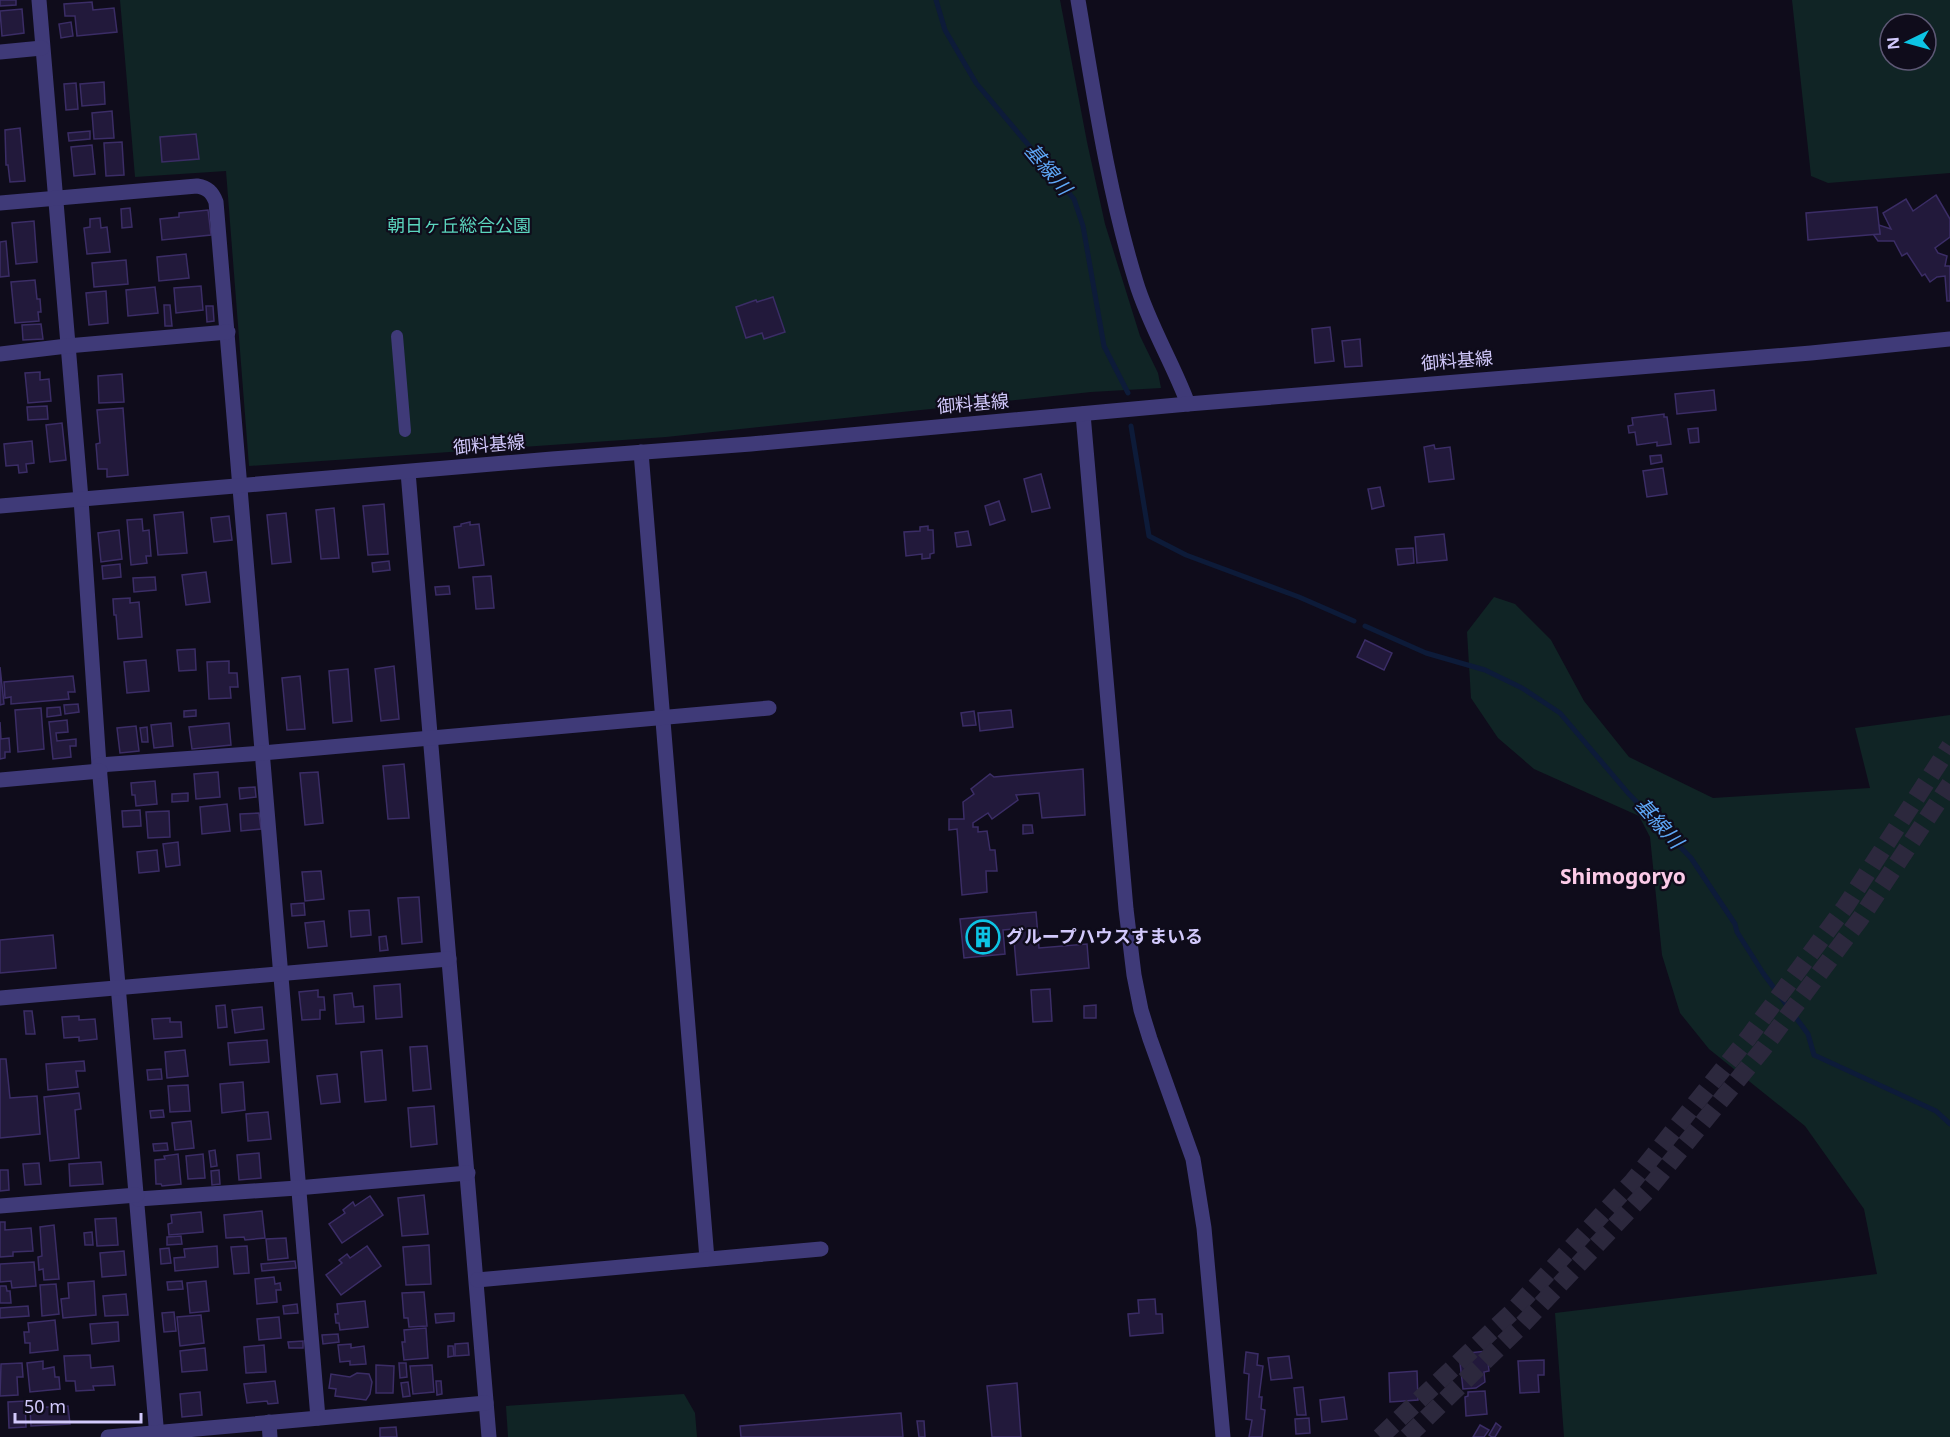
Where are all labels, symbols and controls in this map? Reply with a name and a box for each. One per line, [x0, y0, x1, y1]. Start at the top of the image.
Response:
north arrow [1878, 12, 1938, 72]
text: N [1882, 36, 1905, 51]
water label: 基線川 [1019, 137, 1079, 202]
park label: 朝日ヶ丘総合公園 [387, 213, 531, 237]
street label: 御料基線 [1420, 345, 1494, 375]
street label: 御料基線 [936, 388, 1010, 418]
street label: 御料基線 [452, 429, 526, 459]
water label: 基線川 [1629, 791, 1691, 855]
district label: Shimogoryo [1560, 862, 1686, 890]
building icon: グループハウスすまいる [965, 919, 1001, 955]
place label: グループハウスすまいる [1006, 924, 1203, 948]
scale bar [15, 1386, 141, 1424]
text: 50 m [24, 1394, 66, 1418]

